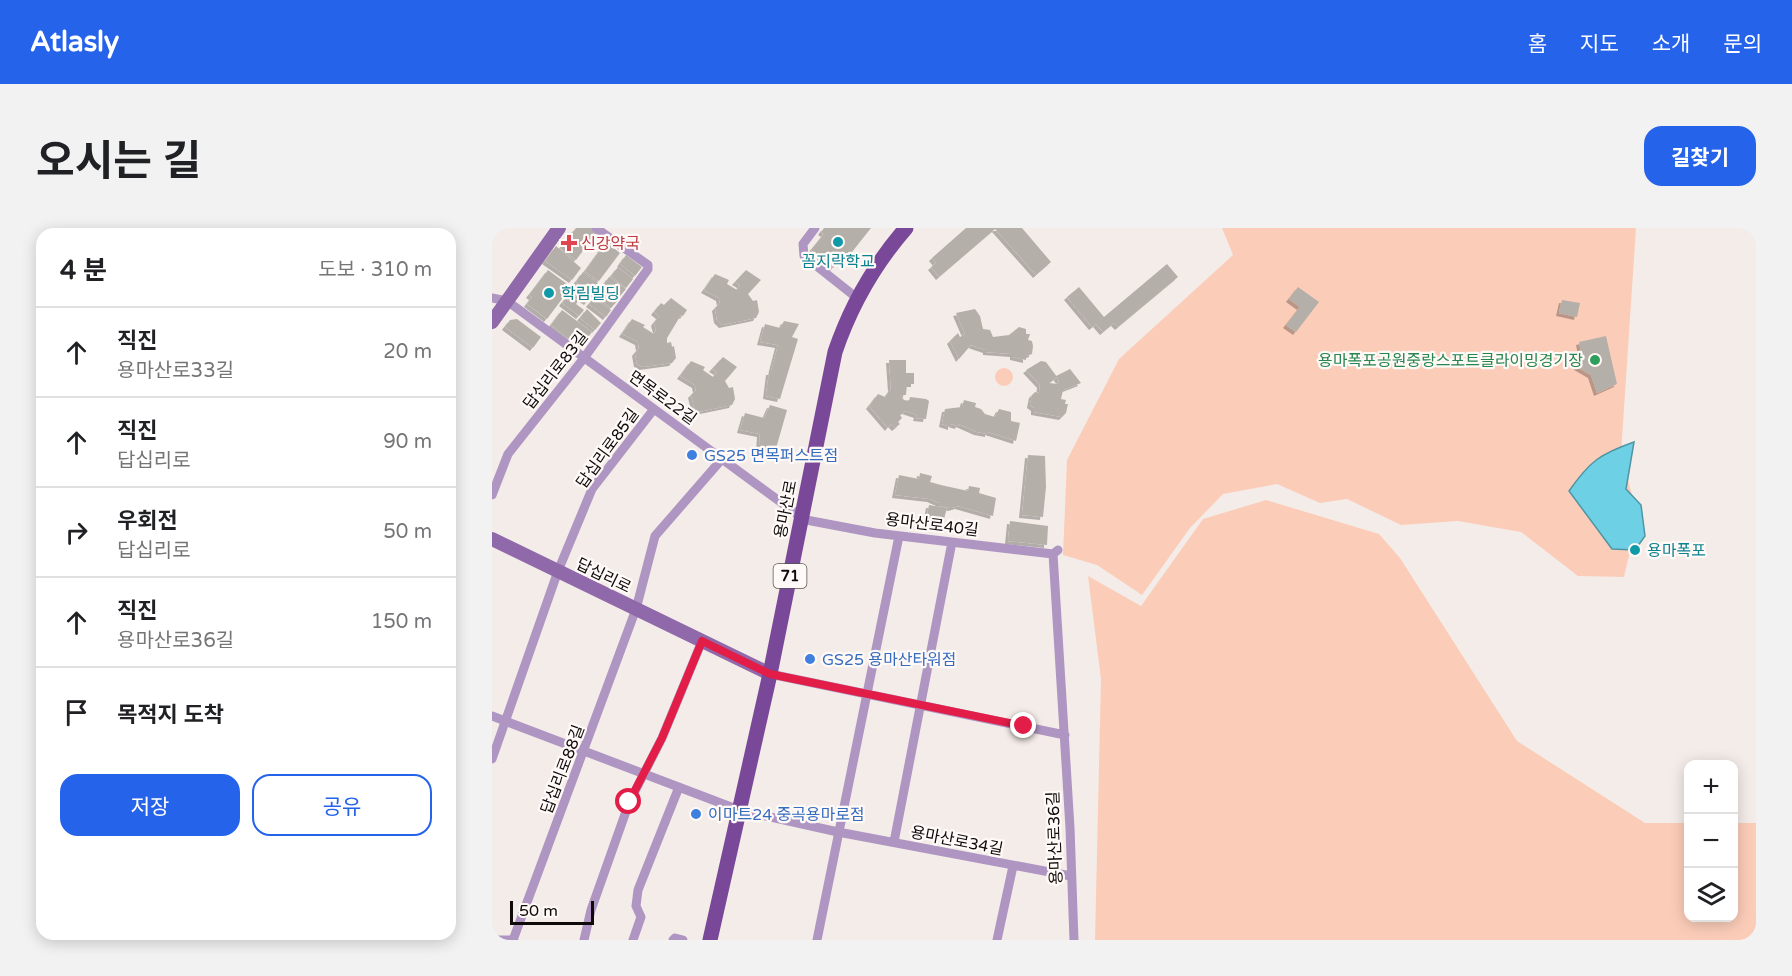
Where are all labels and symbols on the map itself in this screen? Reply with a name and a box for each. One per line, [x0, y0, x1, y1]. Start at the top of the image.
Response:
place label: 신강약국 [581, 234, 640, 254]
marker: 꼼지락학교 [831, 235, 845, 249]
marker: 신강약국 [562, 236, 576, 250]
place label: 꼼지락학교 [801, 252, 875, 272]
place label: 학림빌딩 [561, 284, 620, 304]
marker: 학림빌딩 [542, 286, 556, 300]
street label: 답십리로83길 [519, 328, 593, 414]
place label: 용마폭포공원중랑스포트클라이밍경기장 [1318, 351, 1583, 371]
marker: 용마폭포공원중랑스포트클라이밍경기장 [1588, 353, 1602, 367]
street label: 면목로22길 [625, 367, 700, 429]
street label: 답십리로85길 [572, 405, 643, 492]
place label: GS25 면목퍼스트점 [704, 446, 839, 466]
marker: GS25 면목퍼스트점 [685, 448, 699, 462]
street label: 용마산로 [771, 478, 801, 540]
street label: 용마산로40길 [884, 509, 980, 541]
place label: 용마폭포 [1647, 541, 1706, 561]
marker: 용마폭포 [1628, 543, 1642, 557]
street label: 답십리로 [573, 554, 635, 598]
road number: 71 [774, 564, 806, 588]
place label: GS25 용마산타워점 [822, 650, 957, 670]
marker: GS25 용마산타워점 [803, 652, 817, 666]
route end [1010, 712, 1036, 738]
street label: 답십리로88길 [537, 722, 589, 817]
route start [615, 788, 641, 814]
street label: 용마산로36길 [1043, 791, 1067, 885]
place label: 이마트24 중곡용마로점 [708, 805, 865, 825]
marker: 이마트24 중곡용마로점 [689, 807, 703, 821]
street label: 용마산로34길 [909, 822, 1005, 860]
scale bar [510, 898, 594, 926]

